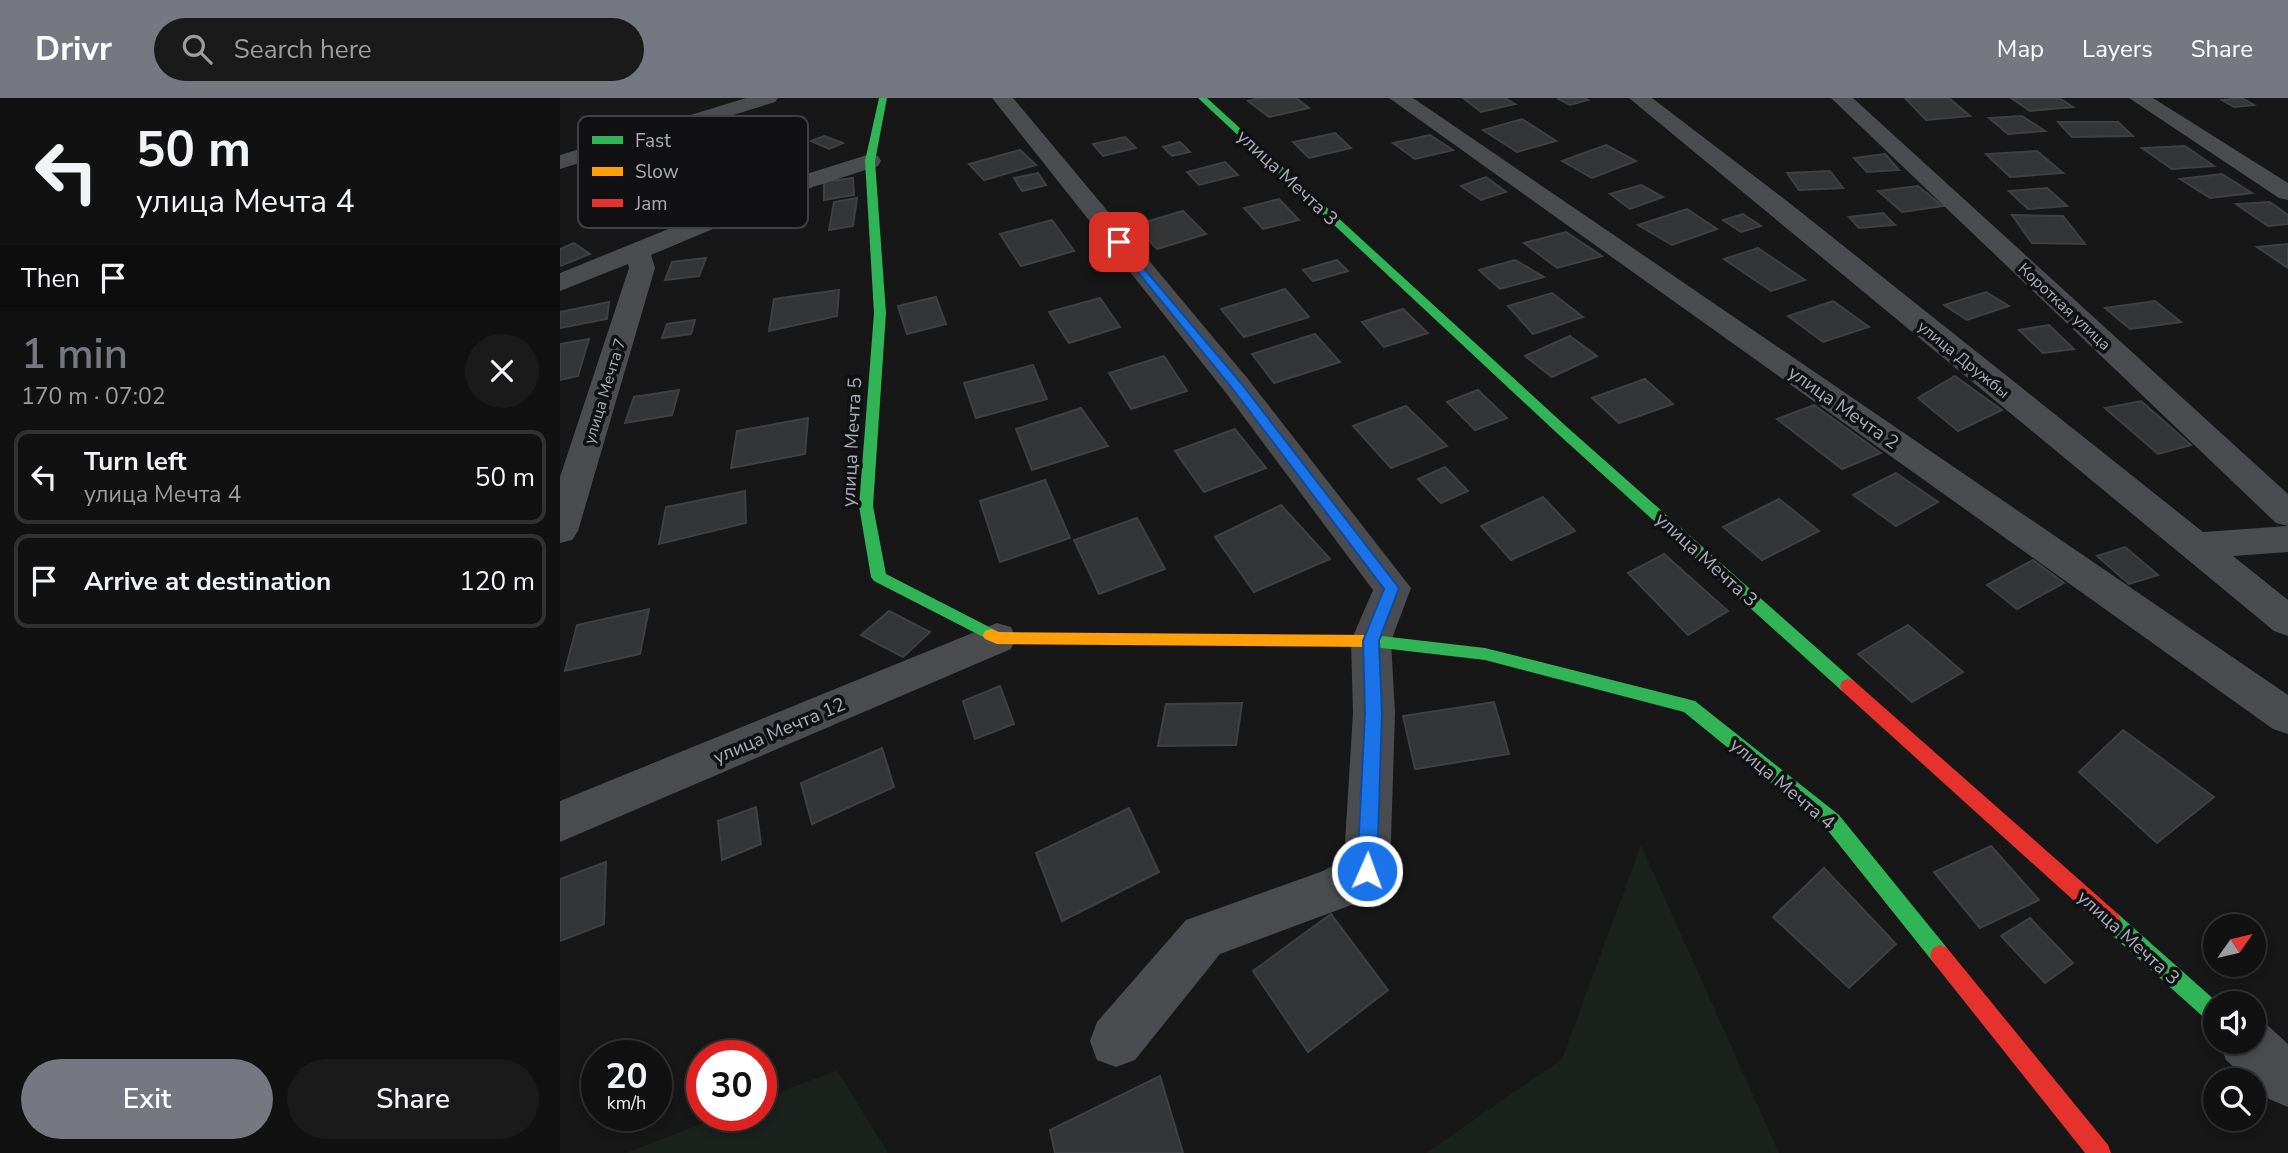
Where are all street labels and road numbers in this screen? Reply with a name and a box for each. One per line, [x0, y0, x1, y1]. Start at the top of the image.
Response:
street label: улица Мечта 3 [1231, 124, 1344, 232]
street label: Короткая улица [2013, 258, 2115, 355]
street label: улица Дружбы [1913, 316, 2014, 404]
street label: улица Мечта 7 [578, 336, 631, 447]
street label: улица Мечта 2 [1783, 360, 1904, 456]
street label: улица Мечта 5 [836, 377, 868, 508]
street label: улица Мечта 3 [1649, 507, 1763, 613]
street label: улица Мечта 12 [709, 691, 849, 770]
street label: улица Мечта 4 [1724, 732, 1840, 835]
street label: улица Мечта 3 [2071, 885, 2185, 991]

